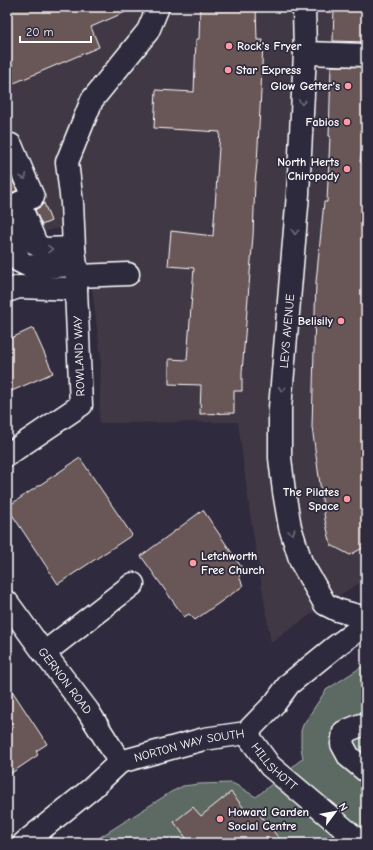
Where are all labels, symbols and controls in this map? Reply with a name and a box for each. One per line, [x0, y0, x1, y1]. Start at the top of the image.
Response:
scale bar [20, 18, 91, 44]
text: 20 m [26, 25, 54, 39]
place label: Rock's Fryer [237, 39, 302, 53]
marker: Rock's Fryer [224, 41, 234, 51]
place label: Star Express [236, 63, 301, 77]
marker: Star Express [223, 65, 233, 75]
place label: Glow Getter's [271, 79, 340, 93]
marker: Glow Getter's [343, 81, 353, 91]
one-way arrow [298, 99, 307, 105]
place label: Fabios [305, 115, 339, 129]
marker: Fabios [342, 117, 352, 127]
place label: North Herts Chiropody [277, 155, 339, 183]
marker: North Herts Chiropody [342, 164, 352, 174]
one-way arrow [19, 173, 27, 180]
one-way arrow [291, 229, 300, 235]
one-way arrow [47, 245, 53, 253]
street label: LEYS AVENUE [277, 293, 297, 369]
place label: Belisily [298, 314, 333, 328]
street label: ROWLAND WAY [71, 315, 87, 397]
marker: Belisily [336, 316, 346, 326]
one-way arrow [277, 386, 286, 392]
place label: The Pilates Space [283, 485, 339, 513]
marker: The Pilates Space [342, 494, 352, 504]
one-way arrow [287, 528, 296, 535]
place label: Letchworth Free Church [201, 549, 265, 577]
marker: Letchworth Free Church [188, 558, 198, 568]
street label: GERNON ROAD [35, 645, 95, 717]
street label: NORTON WAY SOUTH [133, 726, 245, 765]
street label: HILLSHOTT [248, 740, 301, 793]
north arrow [315, 792, 355, 832]
text: N [336, 800, 350, 813]
place label: Howard Garden Social Centre [228, 805, 309, 833]
marker: Howard Garden Social Centre [215, 814, 225, 824]

